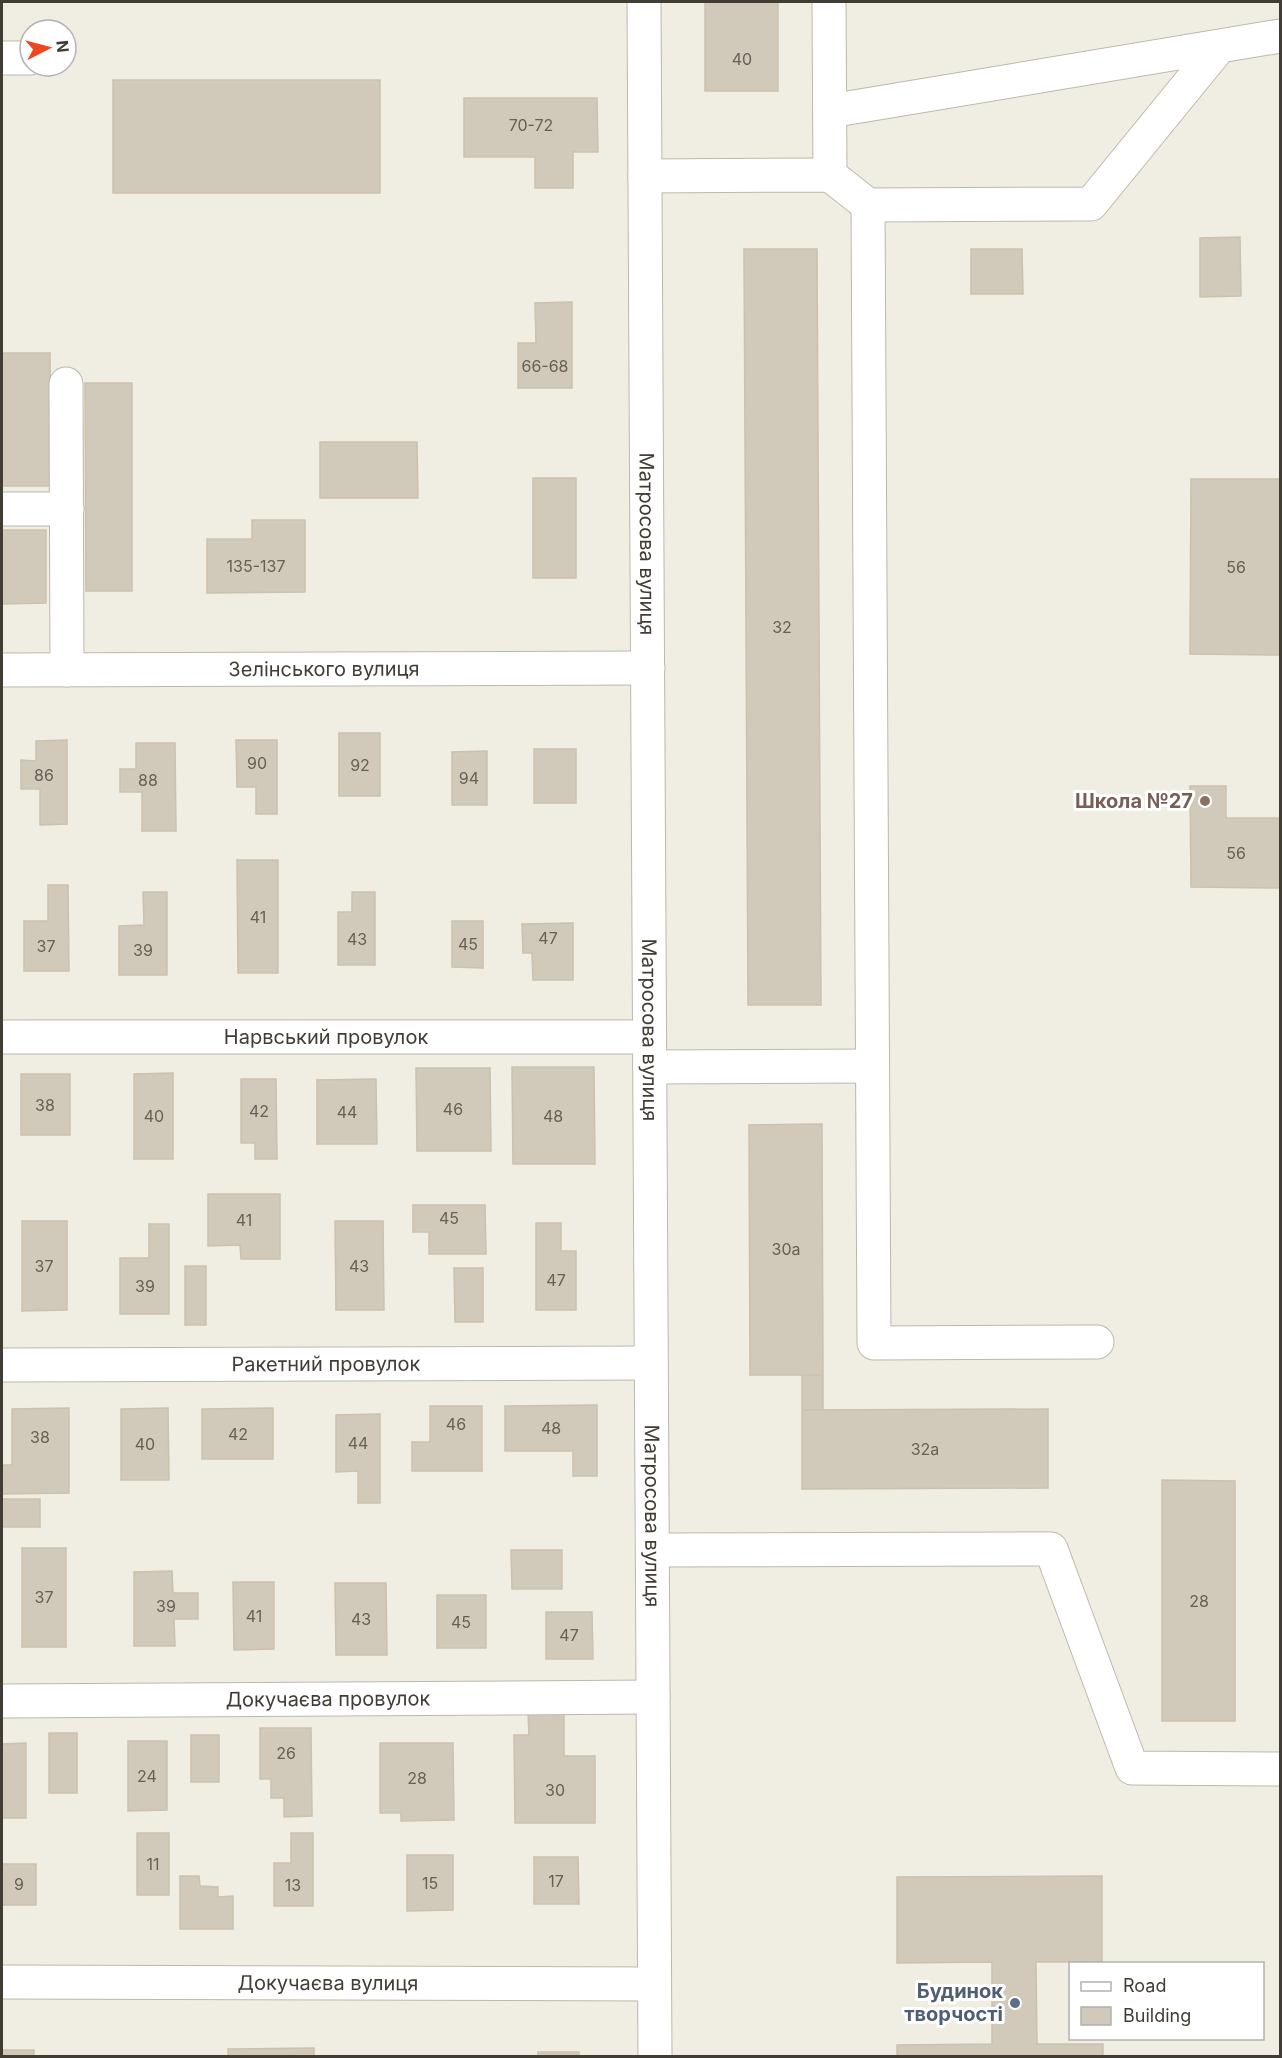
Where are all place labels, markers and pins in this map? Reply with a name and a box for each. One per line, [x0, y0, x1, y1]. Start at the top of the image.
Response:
place label: Школа №27 [1075, 789, 1193, 813]
marker: Школа №27 [1198, 794, 1212, 808]
place label: Будинок творчості [904, 1979, 1003, 2026]
marker: Будинок творчості [1008, 1996, 1022, 2010]

